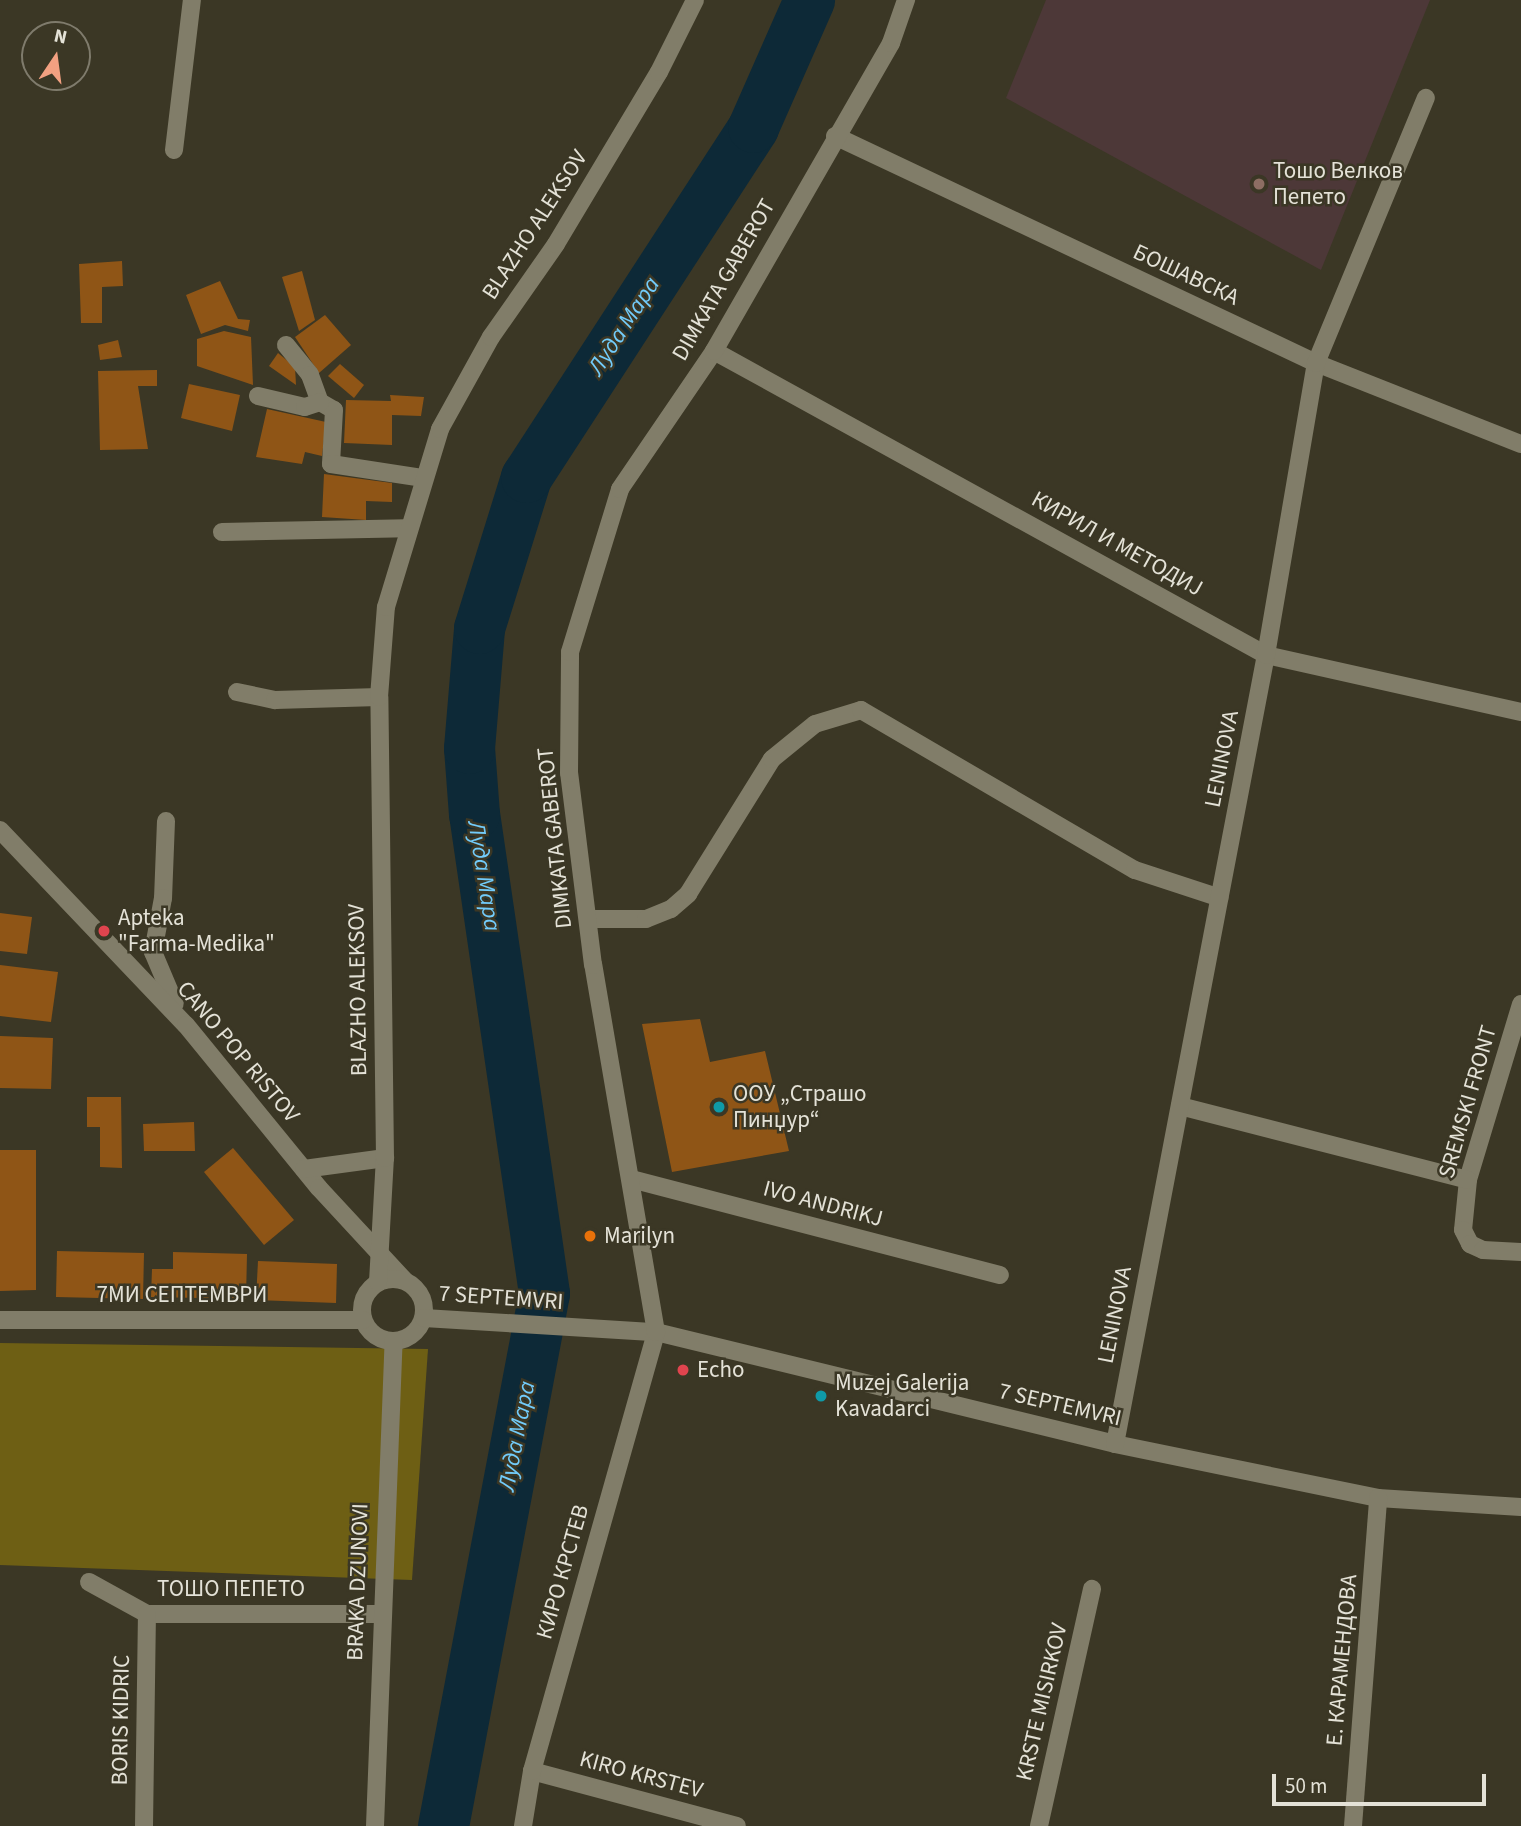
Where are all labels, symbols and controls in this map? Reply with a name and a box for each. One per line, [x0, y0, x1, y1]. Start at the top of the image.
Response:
north arrow [21, 21, 91, 91]
text: N [51, 22, 70, 52]
street label: BLAZHO ALEKSOV [476, 145, 594, 305]
place label: Тошо Велков Пепето [1273, 157, 1403, 211]
marker: Тошо Велков Пепето [1251, 176, 1267, 192]
street label: DIMKATA GABEROT [667, 194, 781, 366]
street label: БОШАВСКА [1129, 238, 1243, 312]
water label: Луда Мара [582, 271, 666, 381]
street label: КИРИЛ И МЕТОДИЈ [1027, 486, 1207, 602]
street label: LENINOVA [1199, 708, 1245, 810]
street label: DIMKATA GABEROT [532, 746, 578, 930]
water label: Луда Мара [461, 819, 507, 933]
place label: Apteka "Farma-Medika" [118, 904, 275, 958]
street label: BLAZHO ALEKSOV [343, 904, 373, 1076]
marker: Apteka "Farma-Medika" [96, 923, 112, 939]
street label: CANO POP RISTOV [171, 976, 305, 1128]
street label: SREMSKI FRONT [1433, 1023, 1503, 1181]
place label: ООУ „Страшо Пинџур“ [733, 1080, 867, 1134]
marker: ООУ „Страшо Пинџур“ [711, 1099, 727, 1115]
street label: IVO ANDRIKJ [760, 1175, 886, 1233]
place label: Marilyn [604, 1222, 675, 1250]
marker: Marilyn [582, 1228, 598, 1244]
street label: LENINOVA [1092, 1264, 1138, 1366]
street label: 7 SEPTEMVRI [438, 1280, 564, 1316]
street label: 7МИ СЕПТЕМВРИ [97, 1281, 267, 1309]
place label: Echo [697, 1356, 744, 1384]
marker: Echo [675, 1362, 691, 1378]
place label: Muzej Galerija Kavadarci [835, 1369, 969, 1423]
street label: 7 SEPTEMVRI [996, 1377, 1124, 1433]
water label: Луда Мара [492, 1379, 542, 1493]
marker: Muzej Galerija Kavadarci [813, 1388, 829, 1404]
street label: КИРО КРСТЕВ [531, 1502, 595, 1642]
street label: BRAKA DZUNOVI [341, 1503, 375, 1661]
street label: Е. КАРАМЕНДОВА [1321, 1573, 1363, 1747]
street label: ТОШО ПЕПЕТО [157, 1575, 305, 1603]
street label: KRSTE MISIRKOV [1010, 1621, 1074, 1783]
street label: BORIS KIDRIC [106, 1654, 136, 1786]
street label: KIRO KRSTEV [576, 1745, 706, 1805]
scale bar [1276, 1759, 1490, 1803]
text: 50 m [1285, 1771, 1327, 1801]

